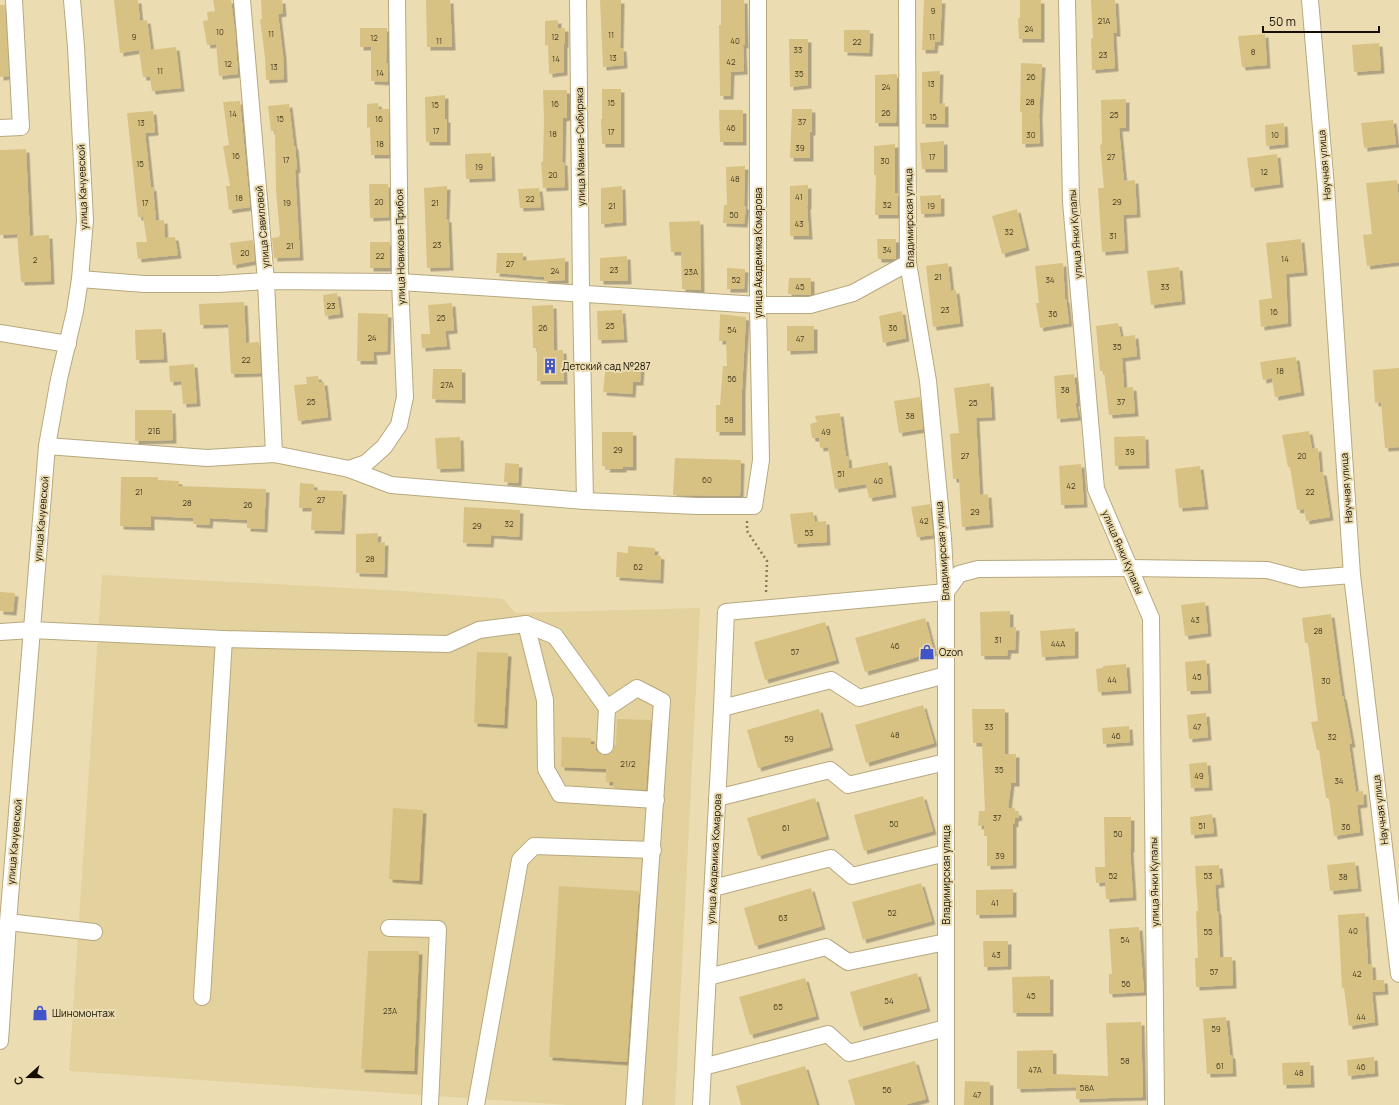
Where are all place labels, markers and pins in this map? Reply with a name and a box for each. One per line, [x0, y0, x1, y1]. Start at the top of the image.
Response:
building icon: Детский сад №287 [541, 357, 559, 375]
place label: Детский сад №287 [562, 359, 651, 373]
shop icon: Ozon [918, 643, 936, 661]
place label: Ozon [939, 645, 963, 659]
shop icon: Шиномонтаж [31, 1004, 49, 1022]
place label: Шиномонтаж [52, 1006, 115, 1020]

